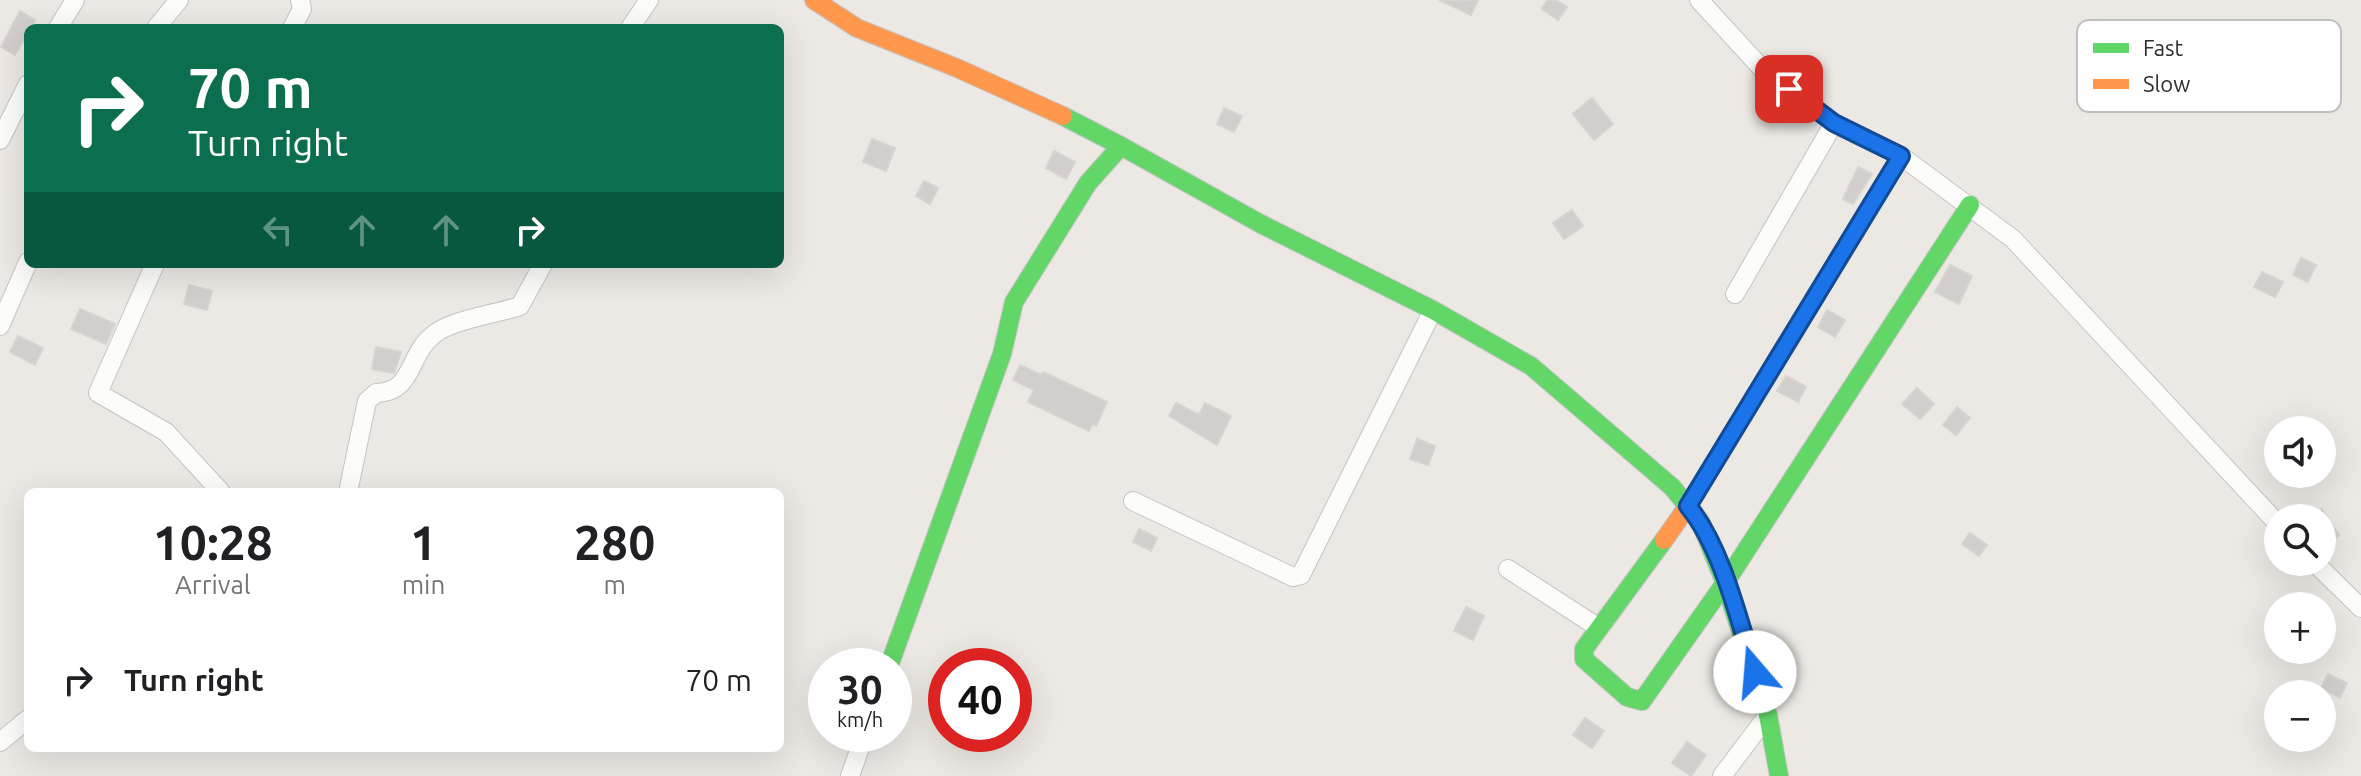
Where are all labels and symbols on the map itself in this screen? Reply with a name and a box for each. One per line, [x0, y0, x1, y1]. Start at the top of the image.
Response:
legend [2077, 20, 2341, 112]
text: Fast [2143, 35, 2184, 60]
pin [1755, 55, 1823, 123]
text: Slow [2143, 71, 2190, 96]
position arrow [1713, 630, 1797, 714]
speed limit sign: 40 [928, 648, 1032, 752]

